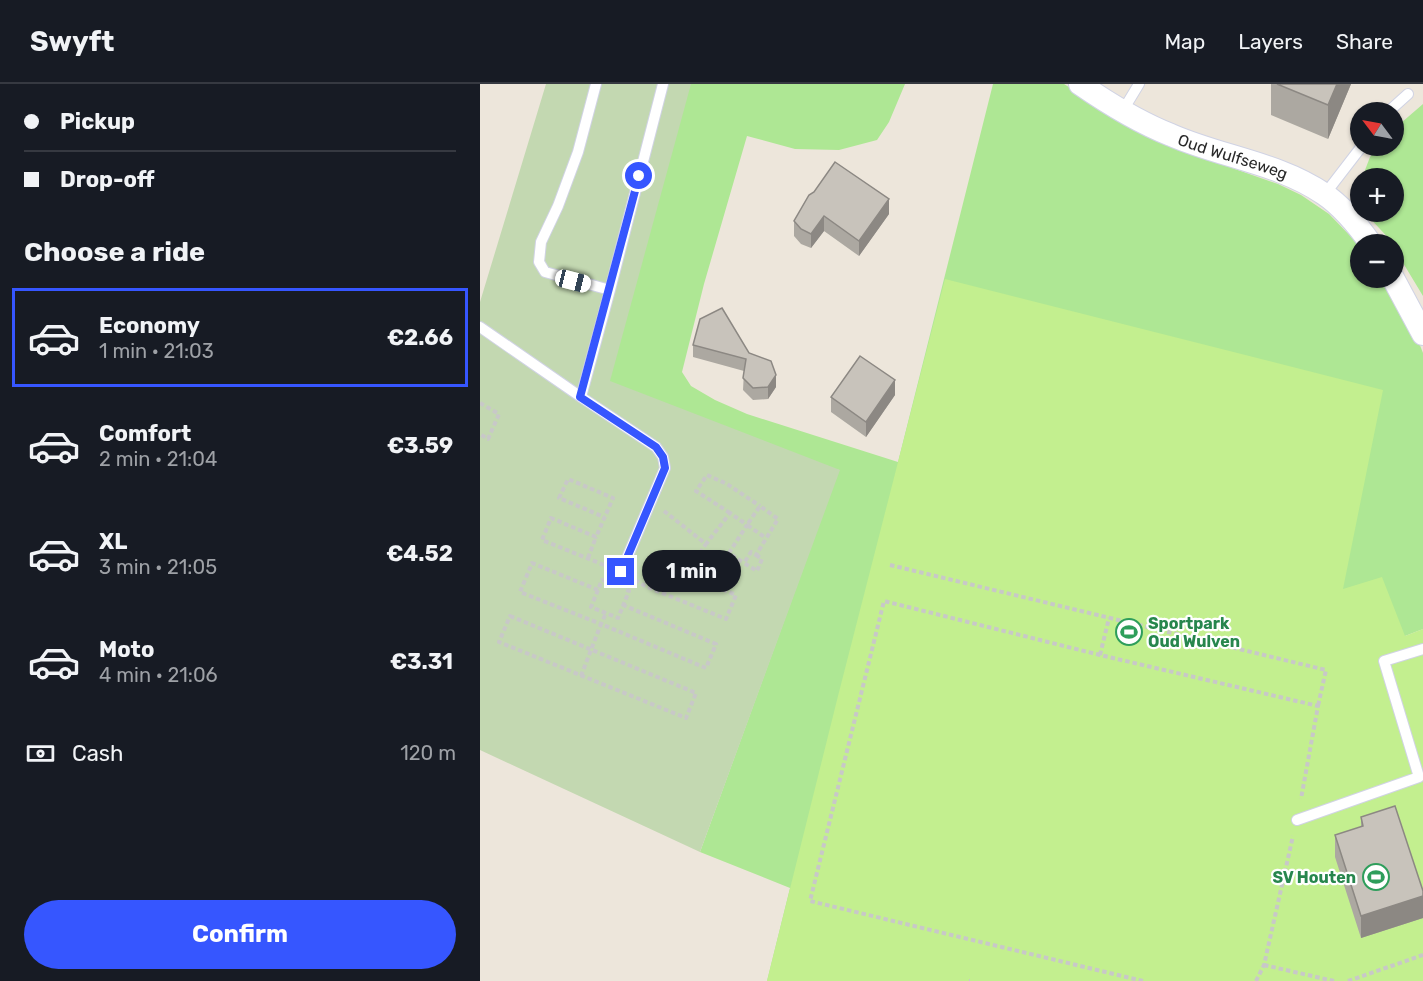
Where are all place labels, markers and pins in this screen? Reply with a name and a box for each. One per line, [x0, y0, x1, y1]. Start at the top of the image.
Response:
place label: Sportpark Oud Wulven [1148, 614, 1240, 651]
sports icon: Sportpark Oud Wulven [1114, 617, 1144, 647]
sports icon: SV Houten [1361, 862, 1391, 892]
place label: SV Houten [1272, 868, 1356, 887]

